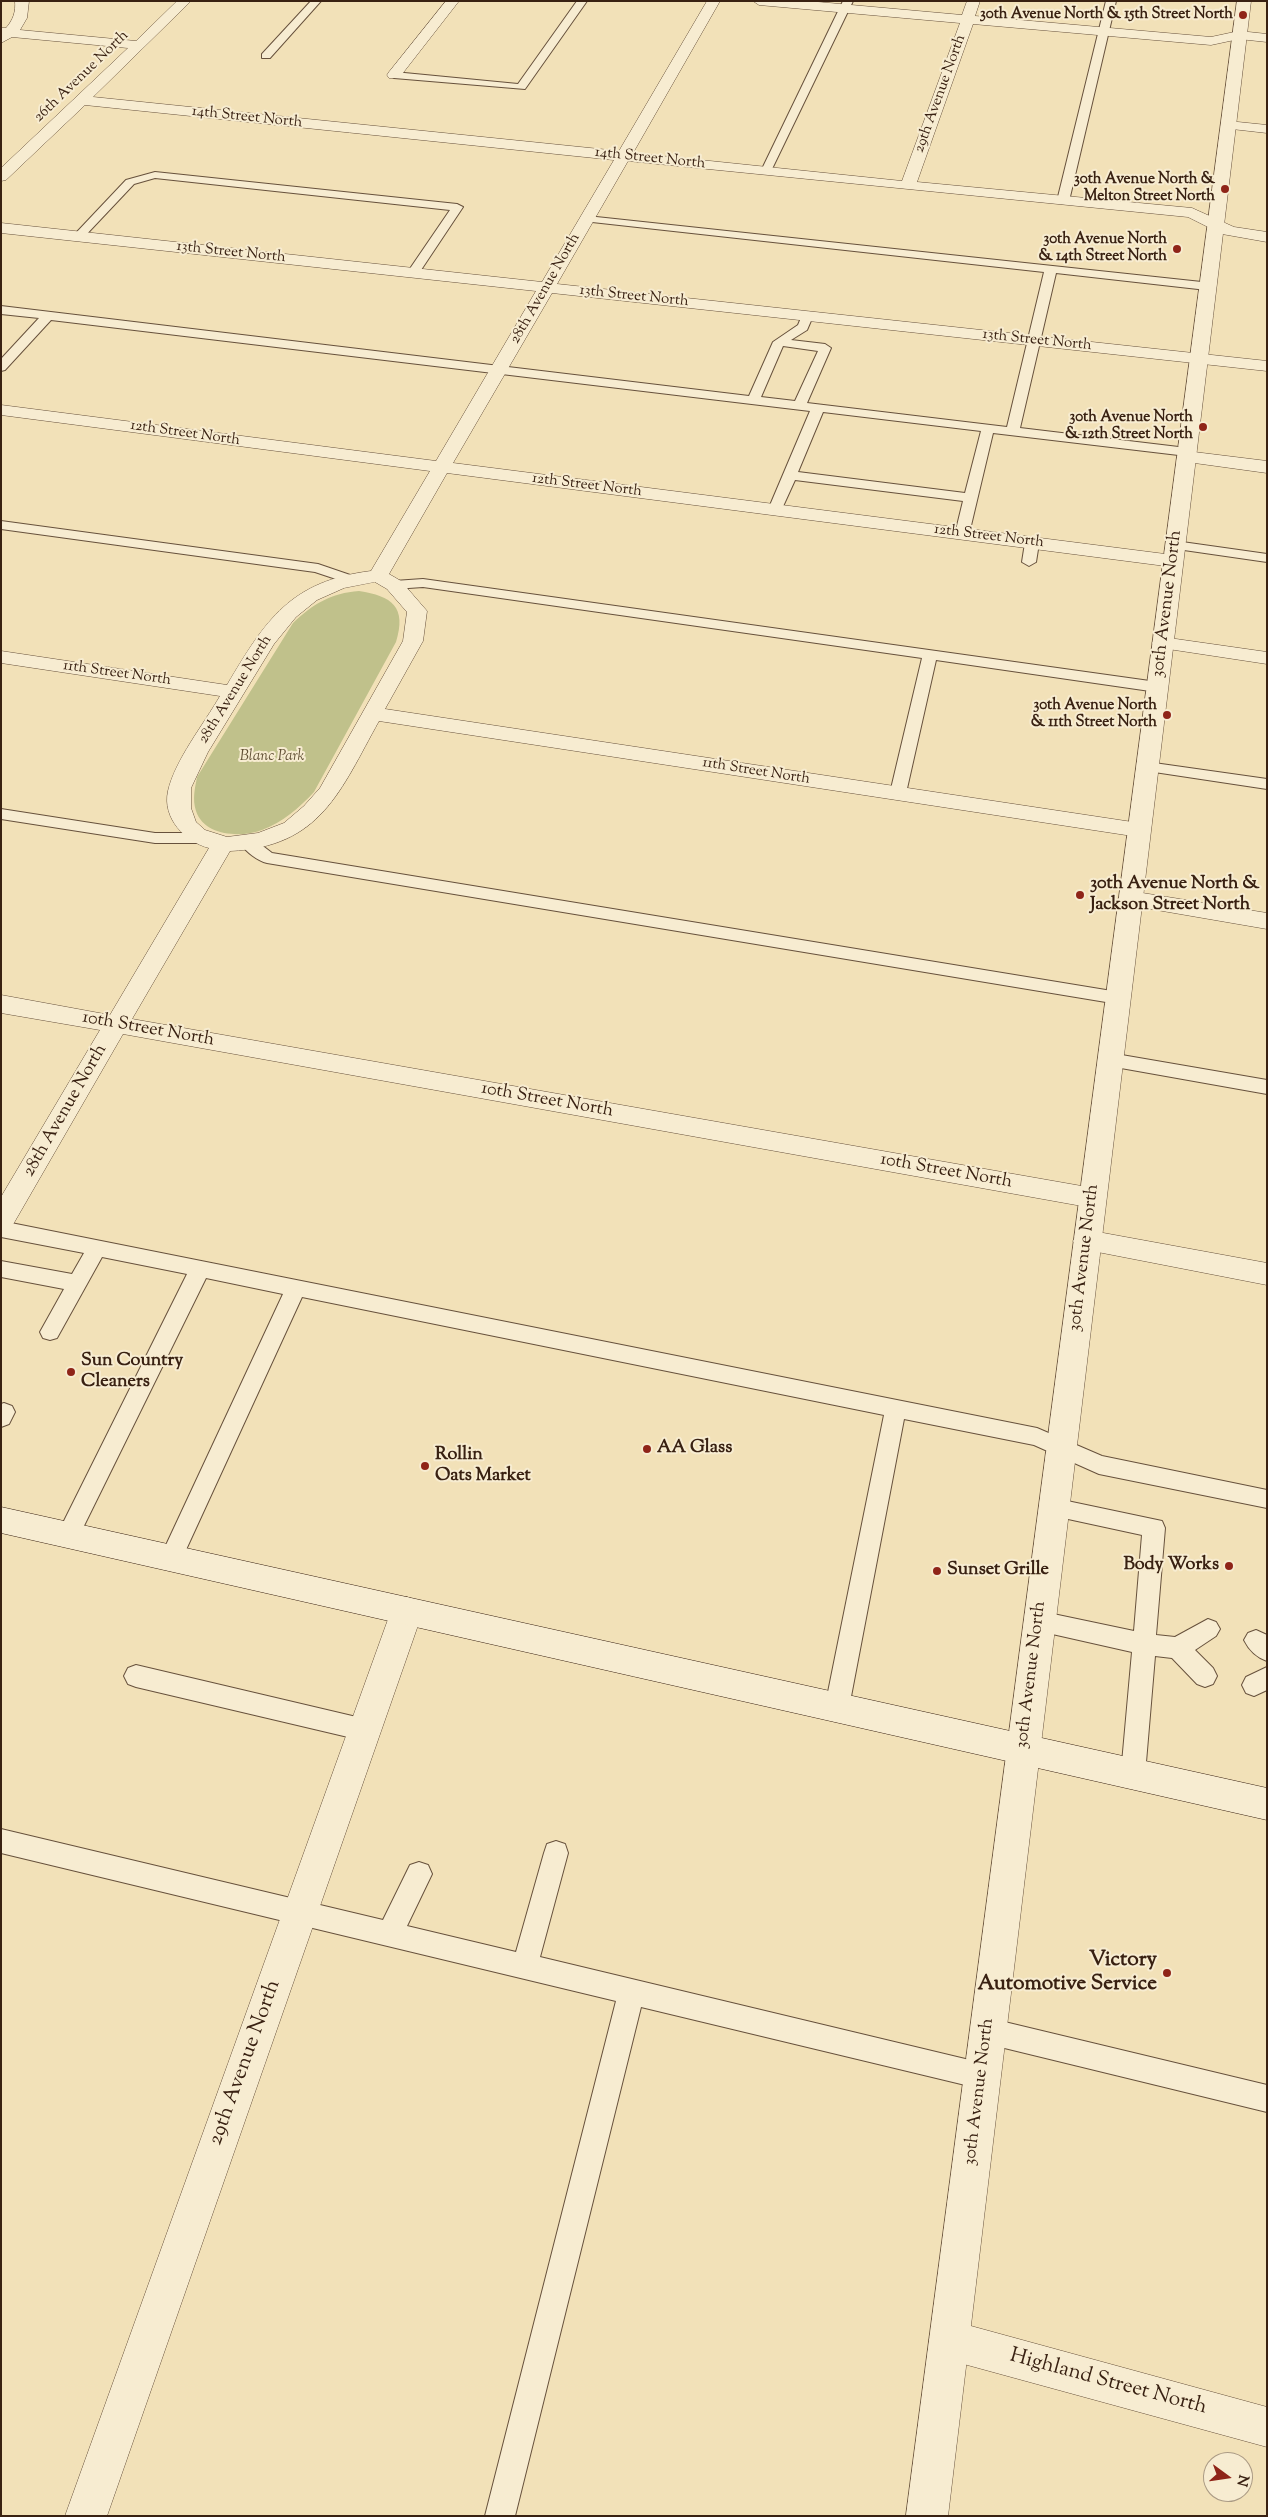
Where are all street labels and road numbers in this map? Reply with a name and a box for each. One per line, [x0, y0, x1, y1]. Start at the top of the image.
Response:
street label: 26th Avenue North [31, 27, 133, 127]
street label: 29th Avenue North [911, 33, 971, 155]
street label: 14th Street North [191, 103, 303, 133]
street label: 14th Street North [594, 144, 706, 174]
street label: 28th Avenue North [507, 231, 585, 347]
street label: 13th Street North [176, 238, 286, 268]
street label: 13th Street North [579, 282, 689, 312]
street label: 13th Street North [982, 326, 1092, 356]
street label: 12th Street North [129, 417, 241, 451]
street label: 12th Street North [531, 470, 643, 502]
street label: 12th Street North [933, 521, 1045, 553]
street label: 30th Avenue North [1148, 529, 1188, 679]
street label: 28th Avenue North [195, 632, 277, 748]
street label: 11th Street North [62, 658, 172, 690]
street label: 11th Street North [701, 755, 811, 789]
street label: 10th Street North [80, 1008, 216, 1052]
street label: 28th Avenue North [19, 1041, 113, 1181]
street label: 10th Street North [479, 1079, 615, 1123]
street label: 10th Street North [878, 1150, 1014, 1194]
street label: 30th Avenue North [1065, 1183, 1105, 1333]
street label: 30th Avenue North [1012, 1600, 1052, 1750]
street label: 29th Avenue North [204, 1977, 288, 2149]
street label: 30th Avenue North [960, 2017, 1000, 2167]
street label: Highland Street North [1007, 2345, 1209, 2421]

